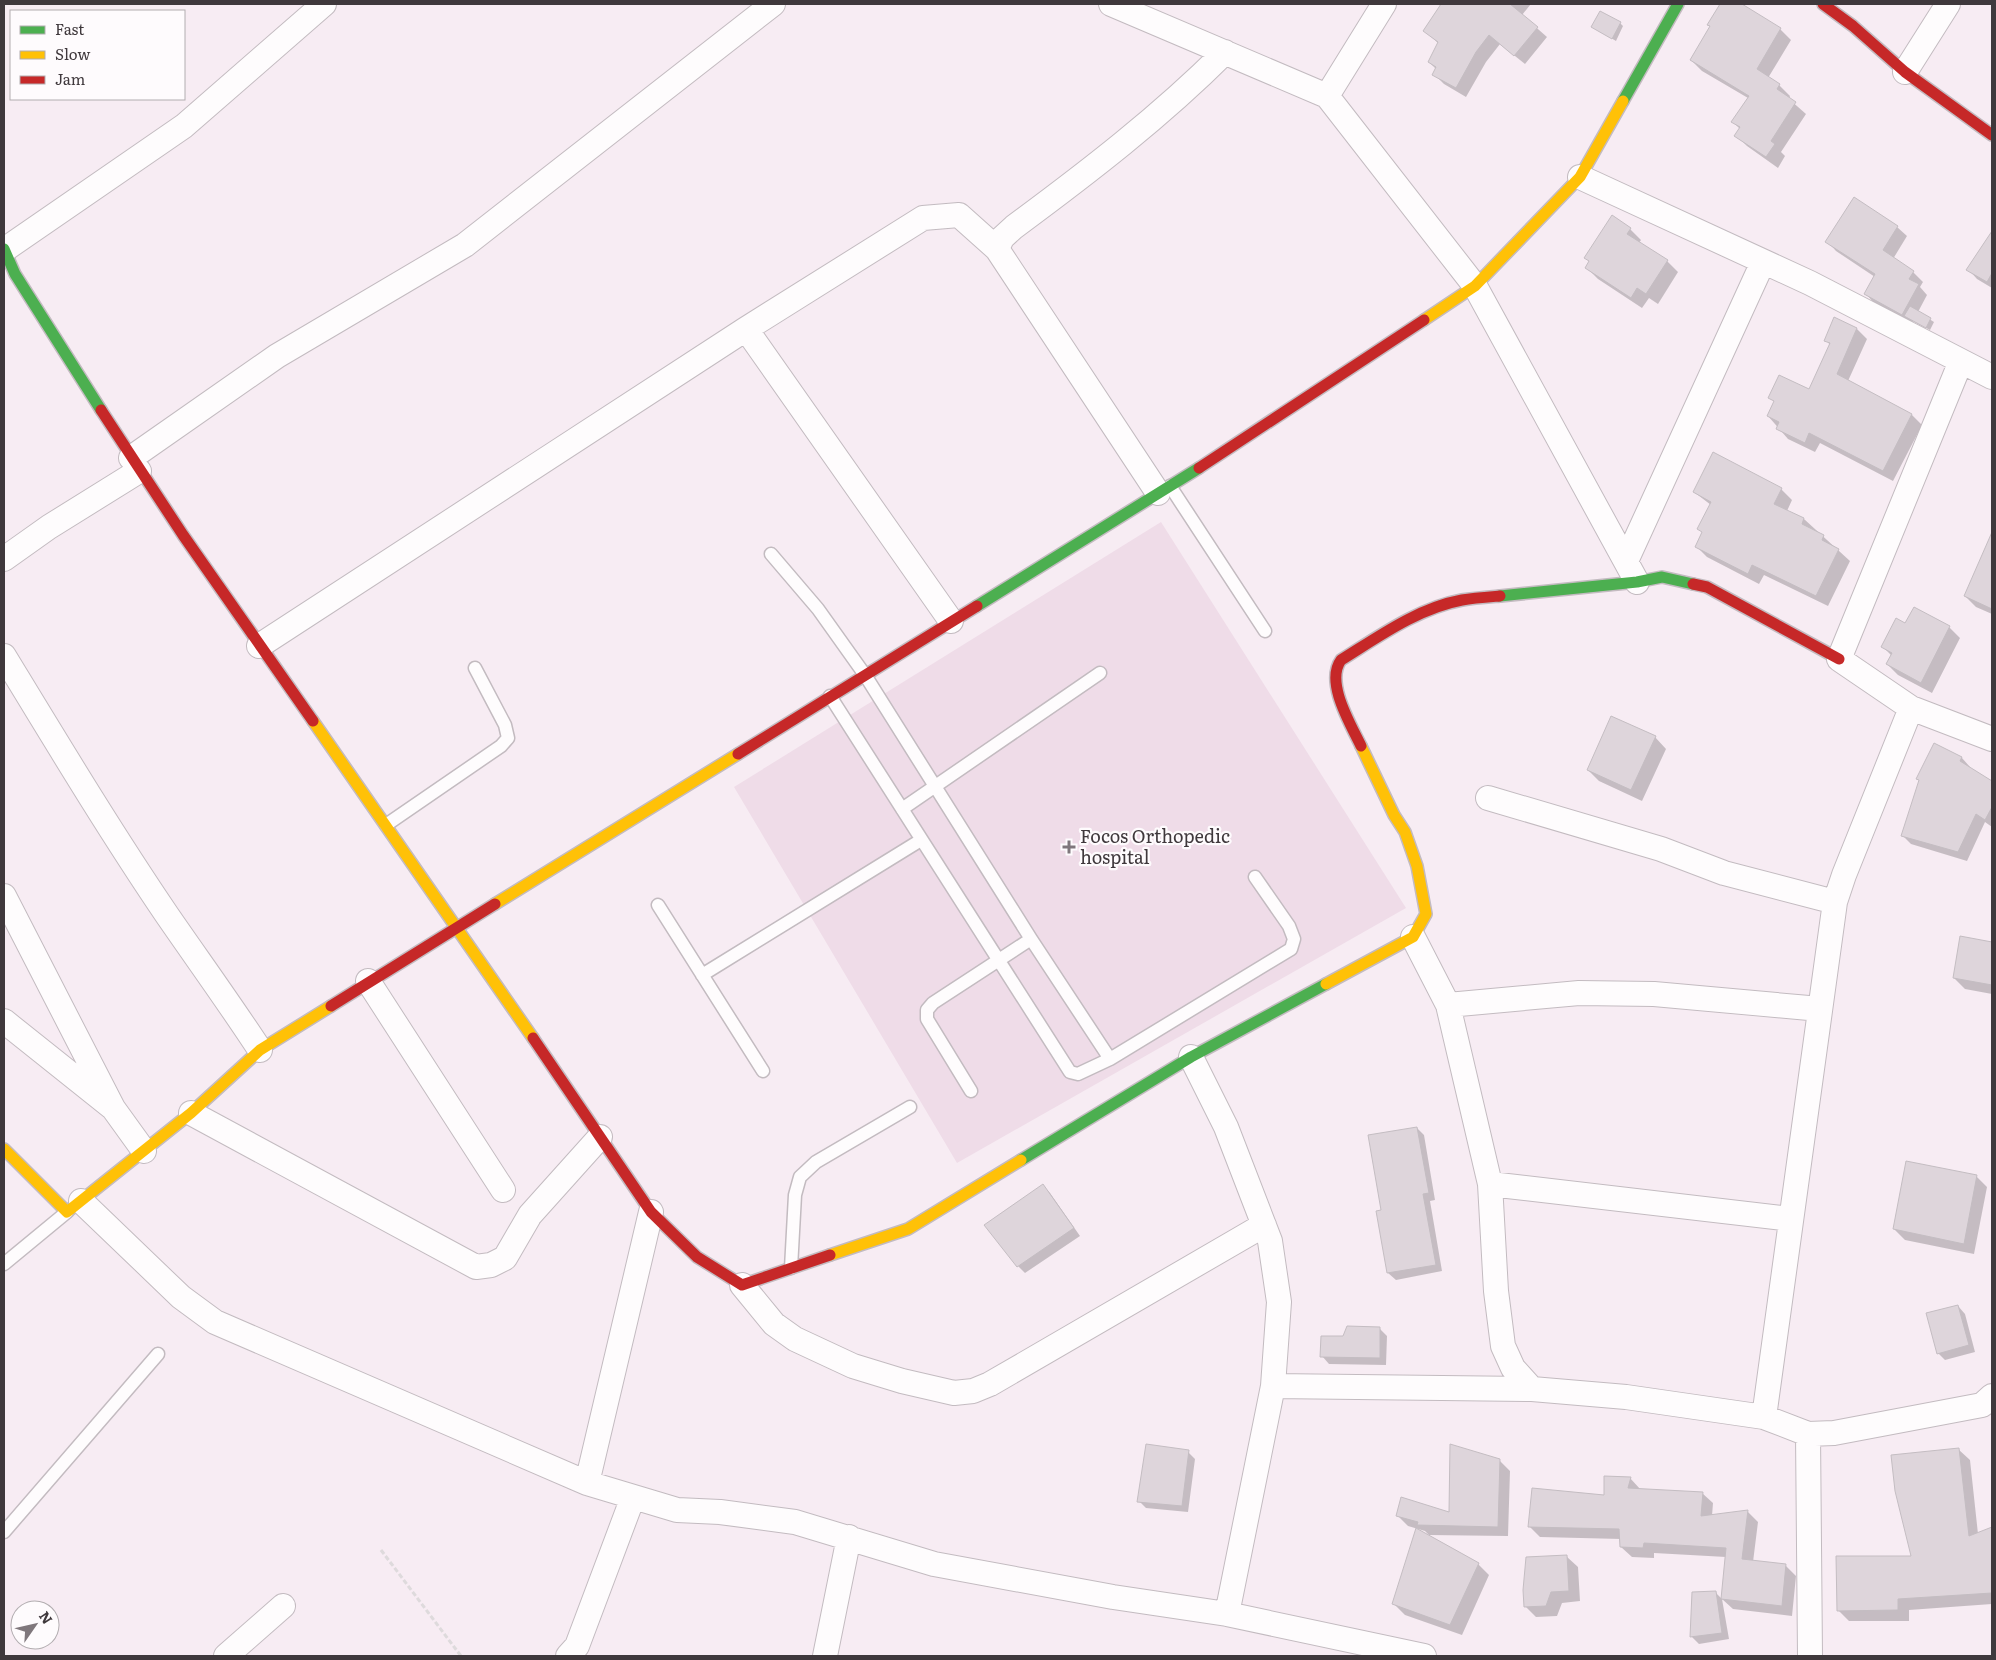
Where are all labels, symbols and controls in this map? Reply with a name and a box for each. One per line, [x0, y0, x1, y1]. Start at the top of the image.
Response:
legend [10, 10, 185, 100]
text: Fast [55, 17, 84, 40]
text: Slow [55, 42, 90, 65]
text: Jam [55, 67, 86, 90]
place label: Focos Orthopedic hospital [1080, 822, 1230, 870]
marker: Focos Orthopedic hospital [1062, 840, 1076, 854]
north arrow [10, 1600, 60, 1650]
text: N [35, 1607, 58, 1628]

